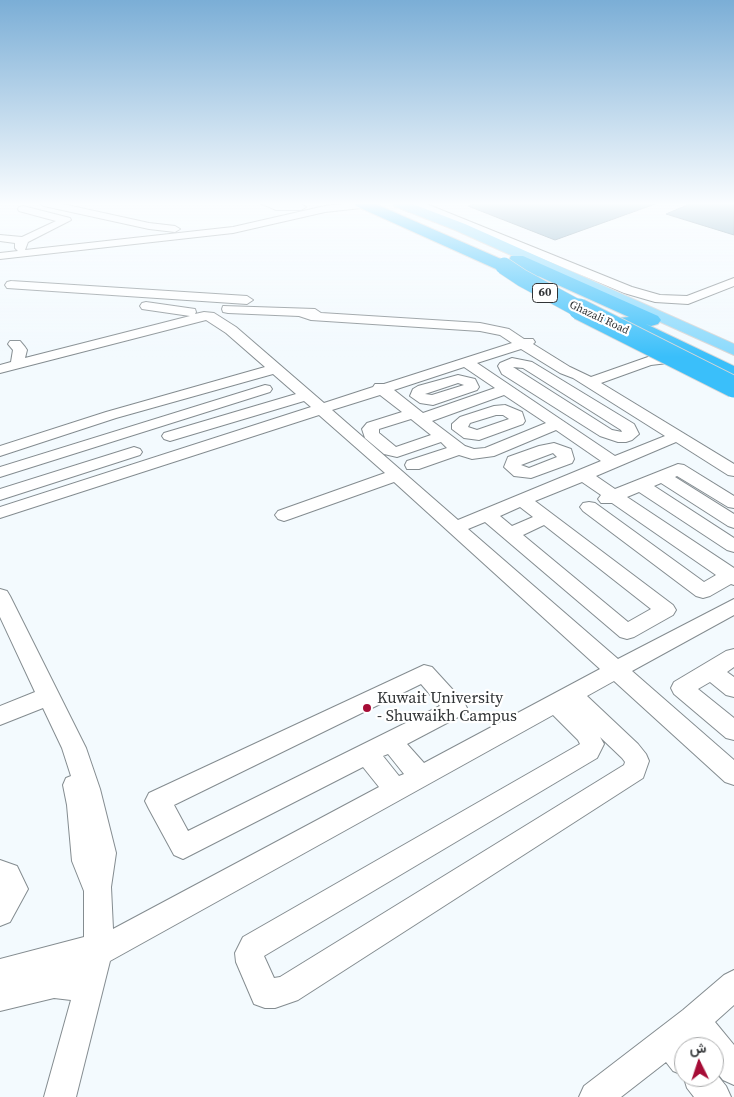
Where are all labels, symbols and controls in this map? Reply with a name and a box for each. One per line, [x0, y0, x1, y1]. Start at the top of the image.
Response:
road number: 60 [532, 284, 558, 302]
street label: Ghazali Road [567, 298, 631, 338]
place label: Kuwait University - Shuwaikh Campus [377, 689, 517, 727]
marker: Kuwait University - Shuwaikh Campus [361, 702, 373, 714]
north arrow [674, 1037, 724, 1087]
text: ش [689, 1037, 707, 1059]

